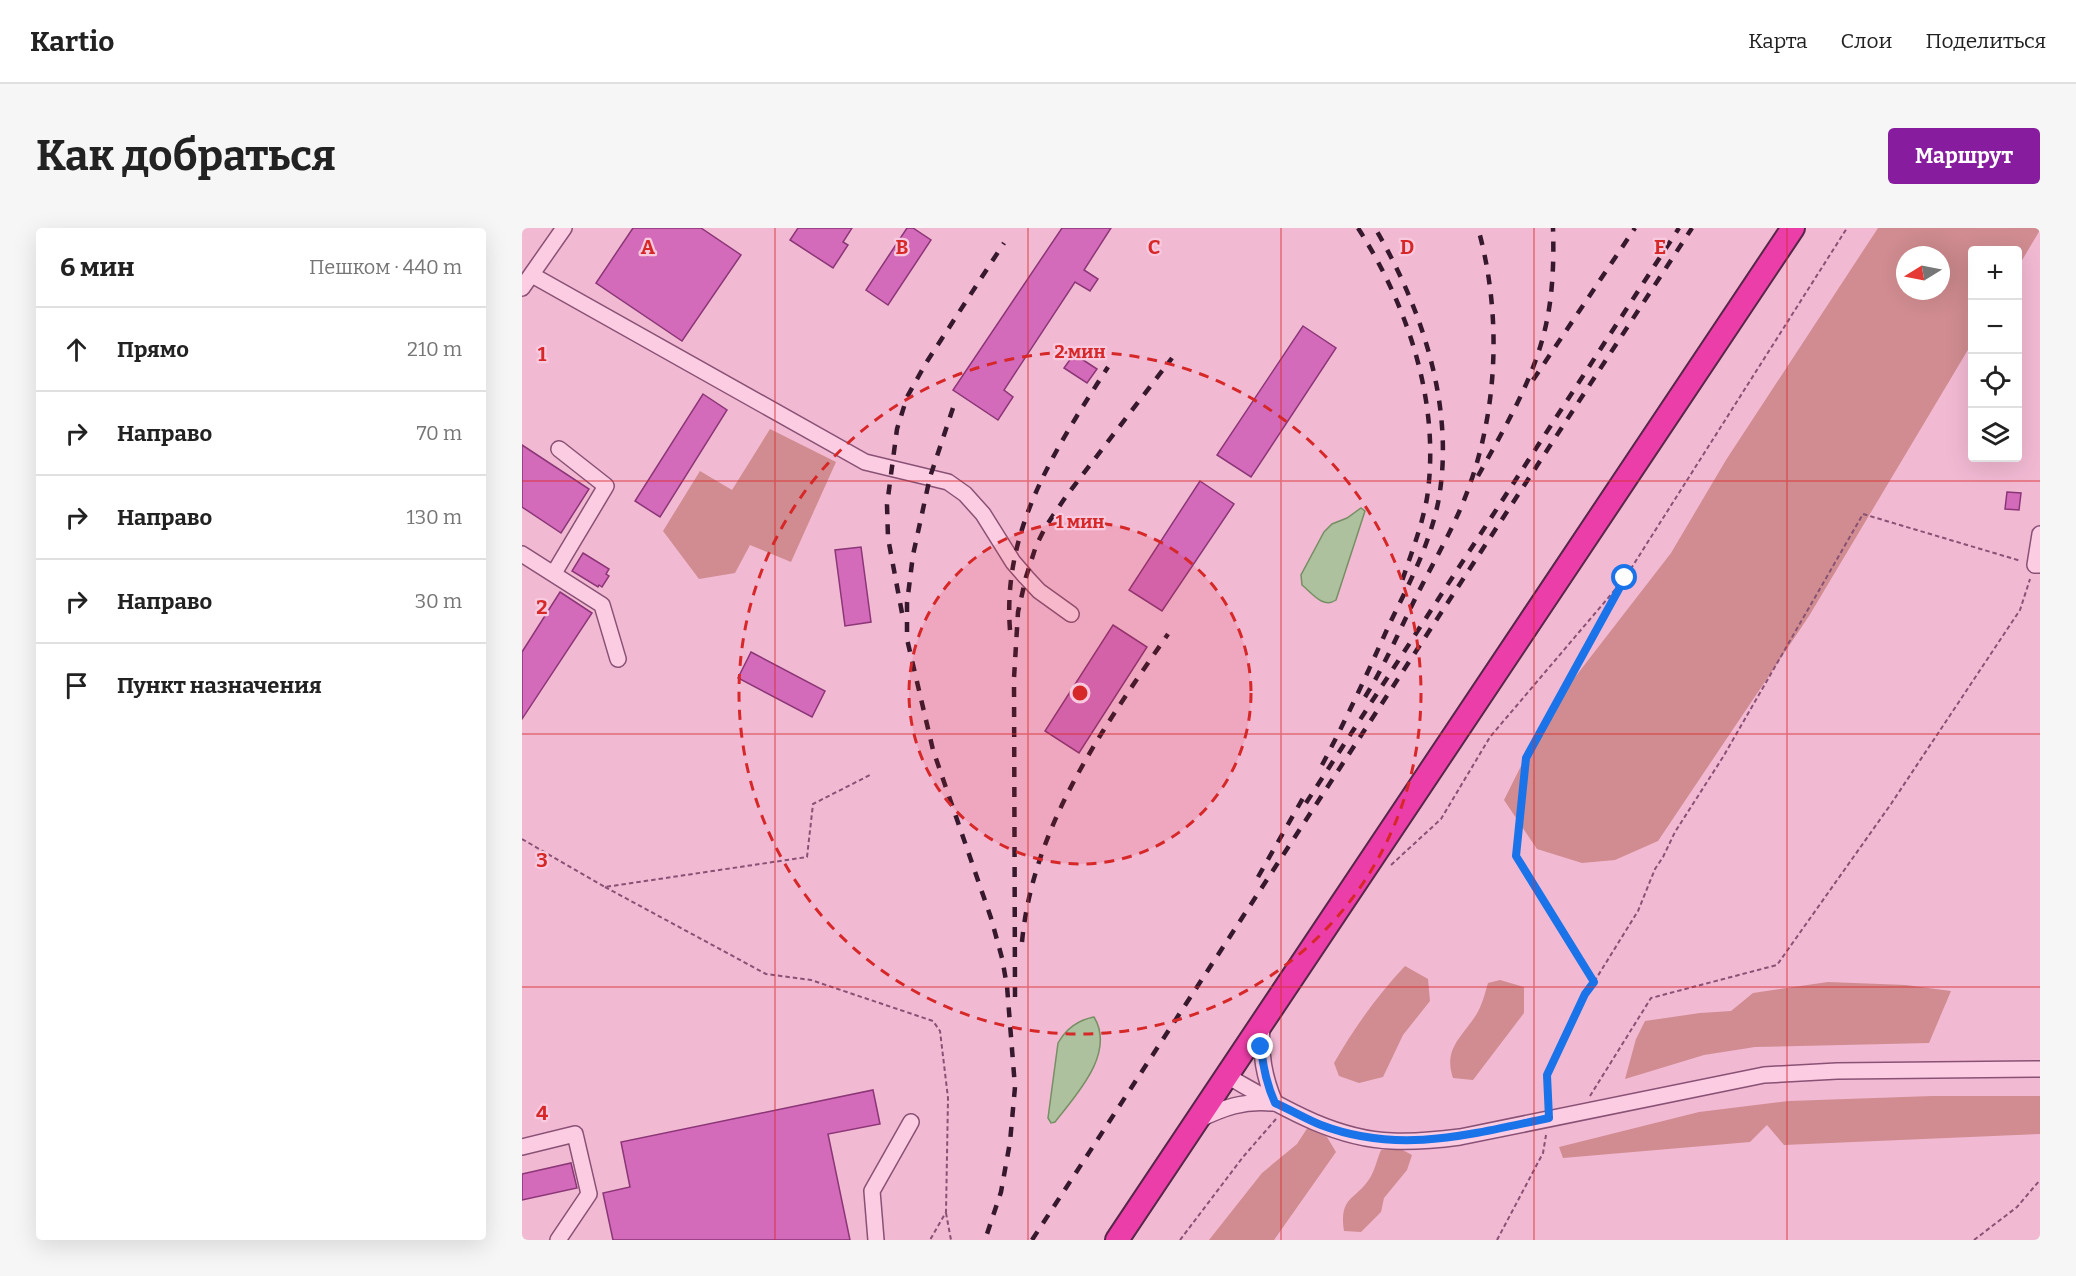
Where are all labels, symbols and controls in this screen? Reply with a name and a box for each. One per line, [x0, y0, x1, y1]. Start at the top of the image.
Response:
text: Kartio [30, 25, 114, 58]
text: Карта [1748, 28, 1807, 54]
text: Слои [1840, 28, 1892, 54]
text: Поделиться [1925, 28, 2046, 54]
button: Маршрут [1888, 128, 2040, 184]
text: Как добраться [36, 131, 336, 181]
text: A [641, 235, 656, 259]
text: B [896, 235, 909, 259]
text: C [1148, 235, 1160, 259]
text: D [1400, 235, 1414, 259]
text: E [1654, 235, 1666, 259]
north arrow [1896, 246, 1950, 300]
map controls [1968, 246, 2022, 462]
button: + [1968, 246, 2022, 300]
text: 6 мин [60, 252, 135, 283]
text: Пешком · 440 m [309, 255, 462, 279]
button: − [1968, 300, 2022, 354]
icon: ahead [60, 333, 93, 366]
text: Прямо [117, 336, 189, 363]
text: 210 m [407, 337, 462, 361]
text: 2 мин [1054, 341, 1106, 363]
text: 1 [538, 342, 547, 366]
button: locate [1968, 354, 2022, 408]
button: layers [1968, 408, 2022, 462]
icon: right [60, 417, 93, 450]
text: Направо [117, 420, 212, 447]
text: 70 m [416, 421, 462, 445]
icon: right [60, 501, 93, 534]
text: Направо [117, 504, 212, 531]
text: 130 m [407, 505, 462, 529]
text: 1 мин [1056, 511, 1104, 533]
route start [1611, 564, 1637, 590]
icon: right [60, 585, 93, 618]
text: Направо [117, 588, 212, 615]
text: 30 m [415, 589, 462, 613]
text: 2 [536, 595, 548, 619]
icon: arrive [60, 669, 93, 702]
text: Пункт назначения [117, 672, 322, 699]
centre of rings [1070, 683, 1090, 703]
text: 3 [536, 848, 548, 872]
route end [1247, 1033, 1273, 1059]
text: 4 [536, 1101, 548, 1125]

